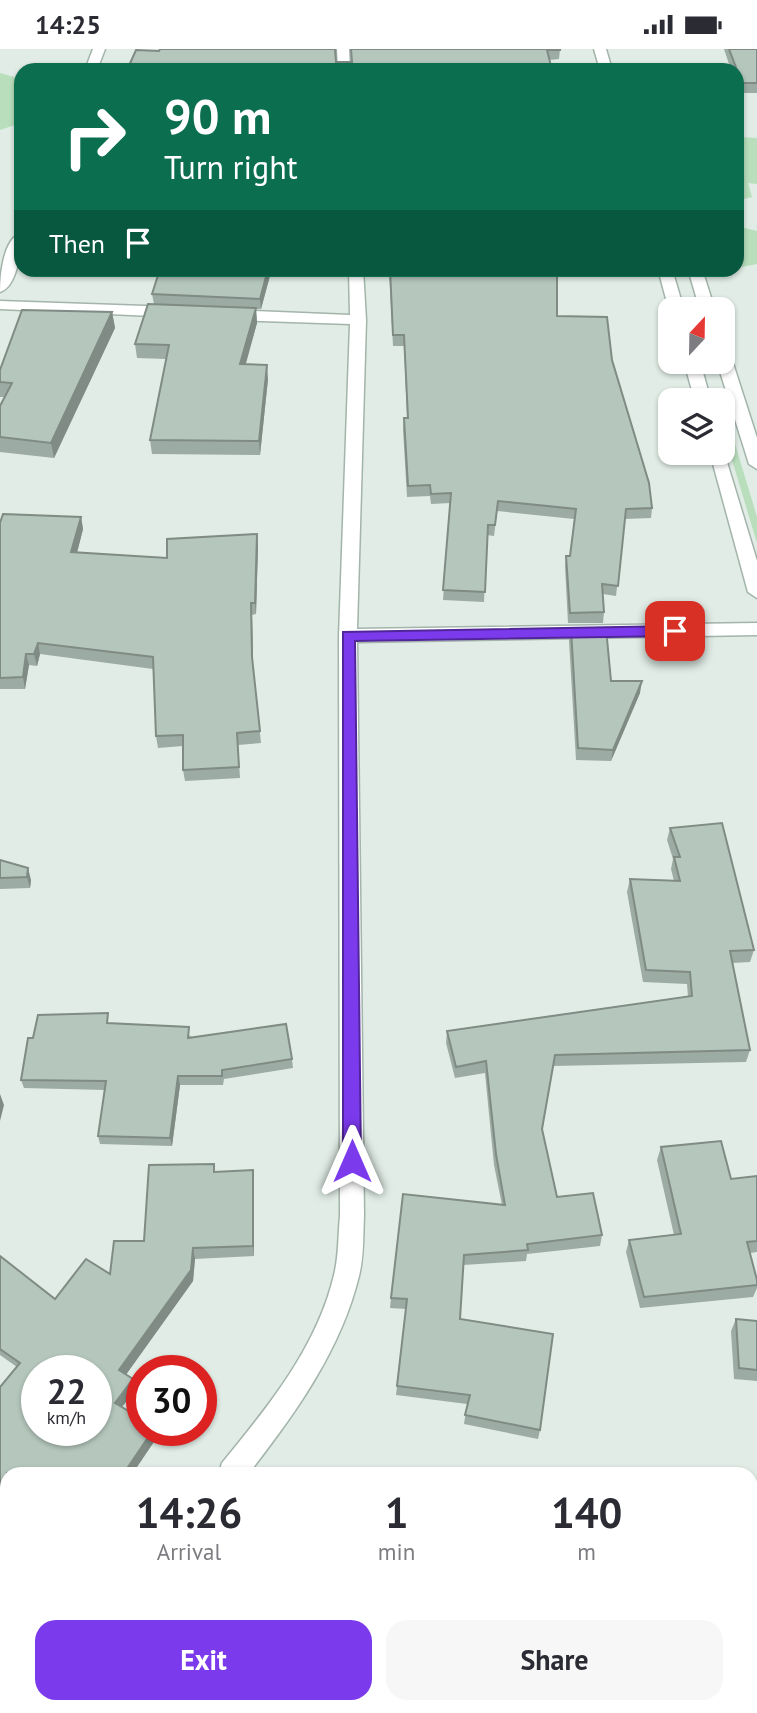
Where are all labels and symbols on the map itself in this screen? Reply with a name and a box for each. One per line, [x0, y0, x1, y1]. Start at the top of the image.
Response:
north arrow [658, 297, 735, 375]
pin [645, 601, 705, 661]
position arrow [315, 1124, 389, 1198]
speed limit sign: 30 [126, 1355, 217, 1446]

